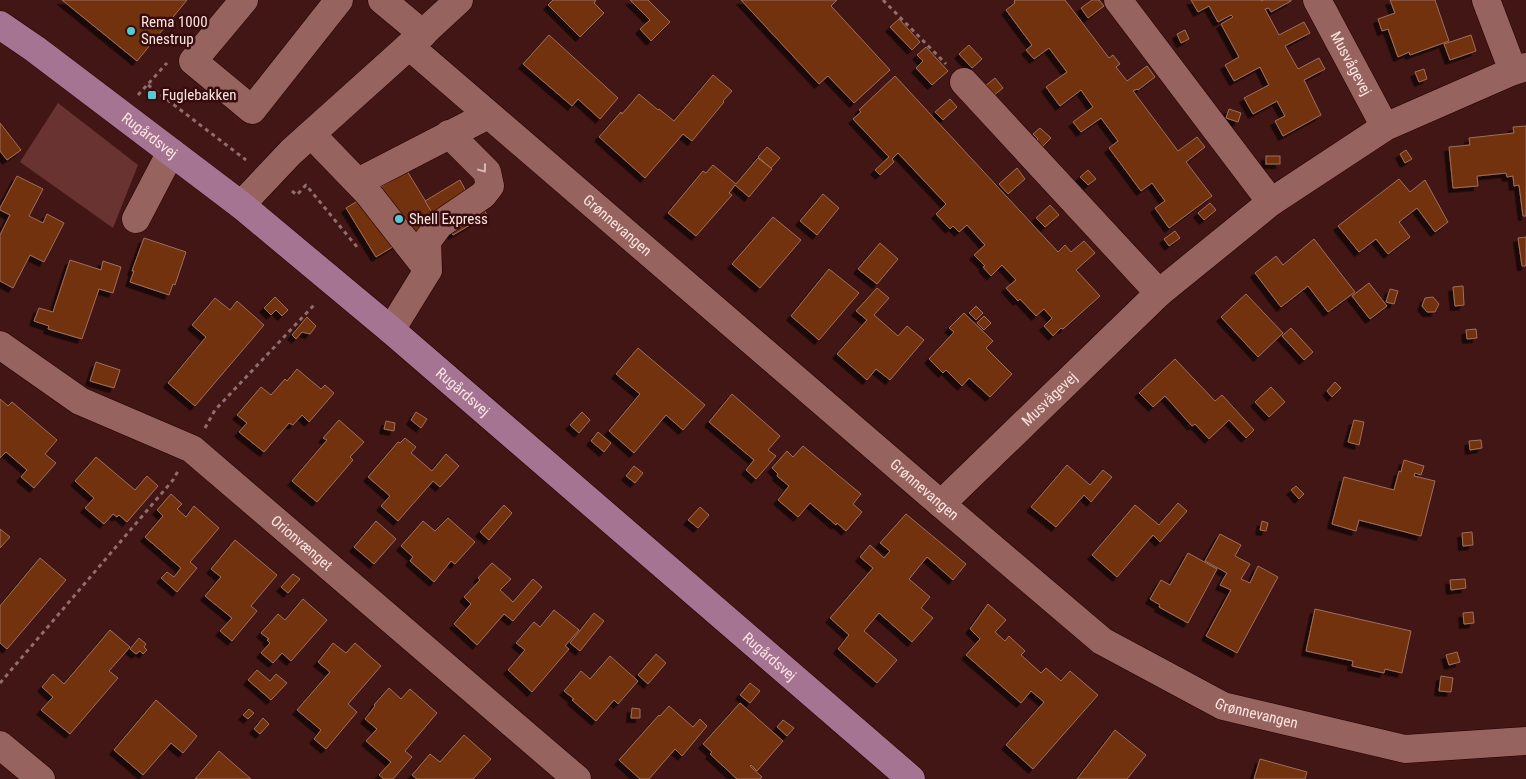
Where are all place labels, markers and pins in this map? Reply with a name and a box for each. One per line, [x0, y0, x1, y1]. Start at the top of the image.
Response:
place label: Rema 1000 Snestrup [141, 13, 208, 48]
marker: Rema 1000 Snestrup [125, 25, 137, 37]
place label: Fuglebakken [162, 86, 236, 104]
marker: Fuglebakken [146, 89, 158, 101]
place label: Shell Express [409, 210, 488, 228]
marker: Shell Express [393, 213, 405, 225]

